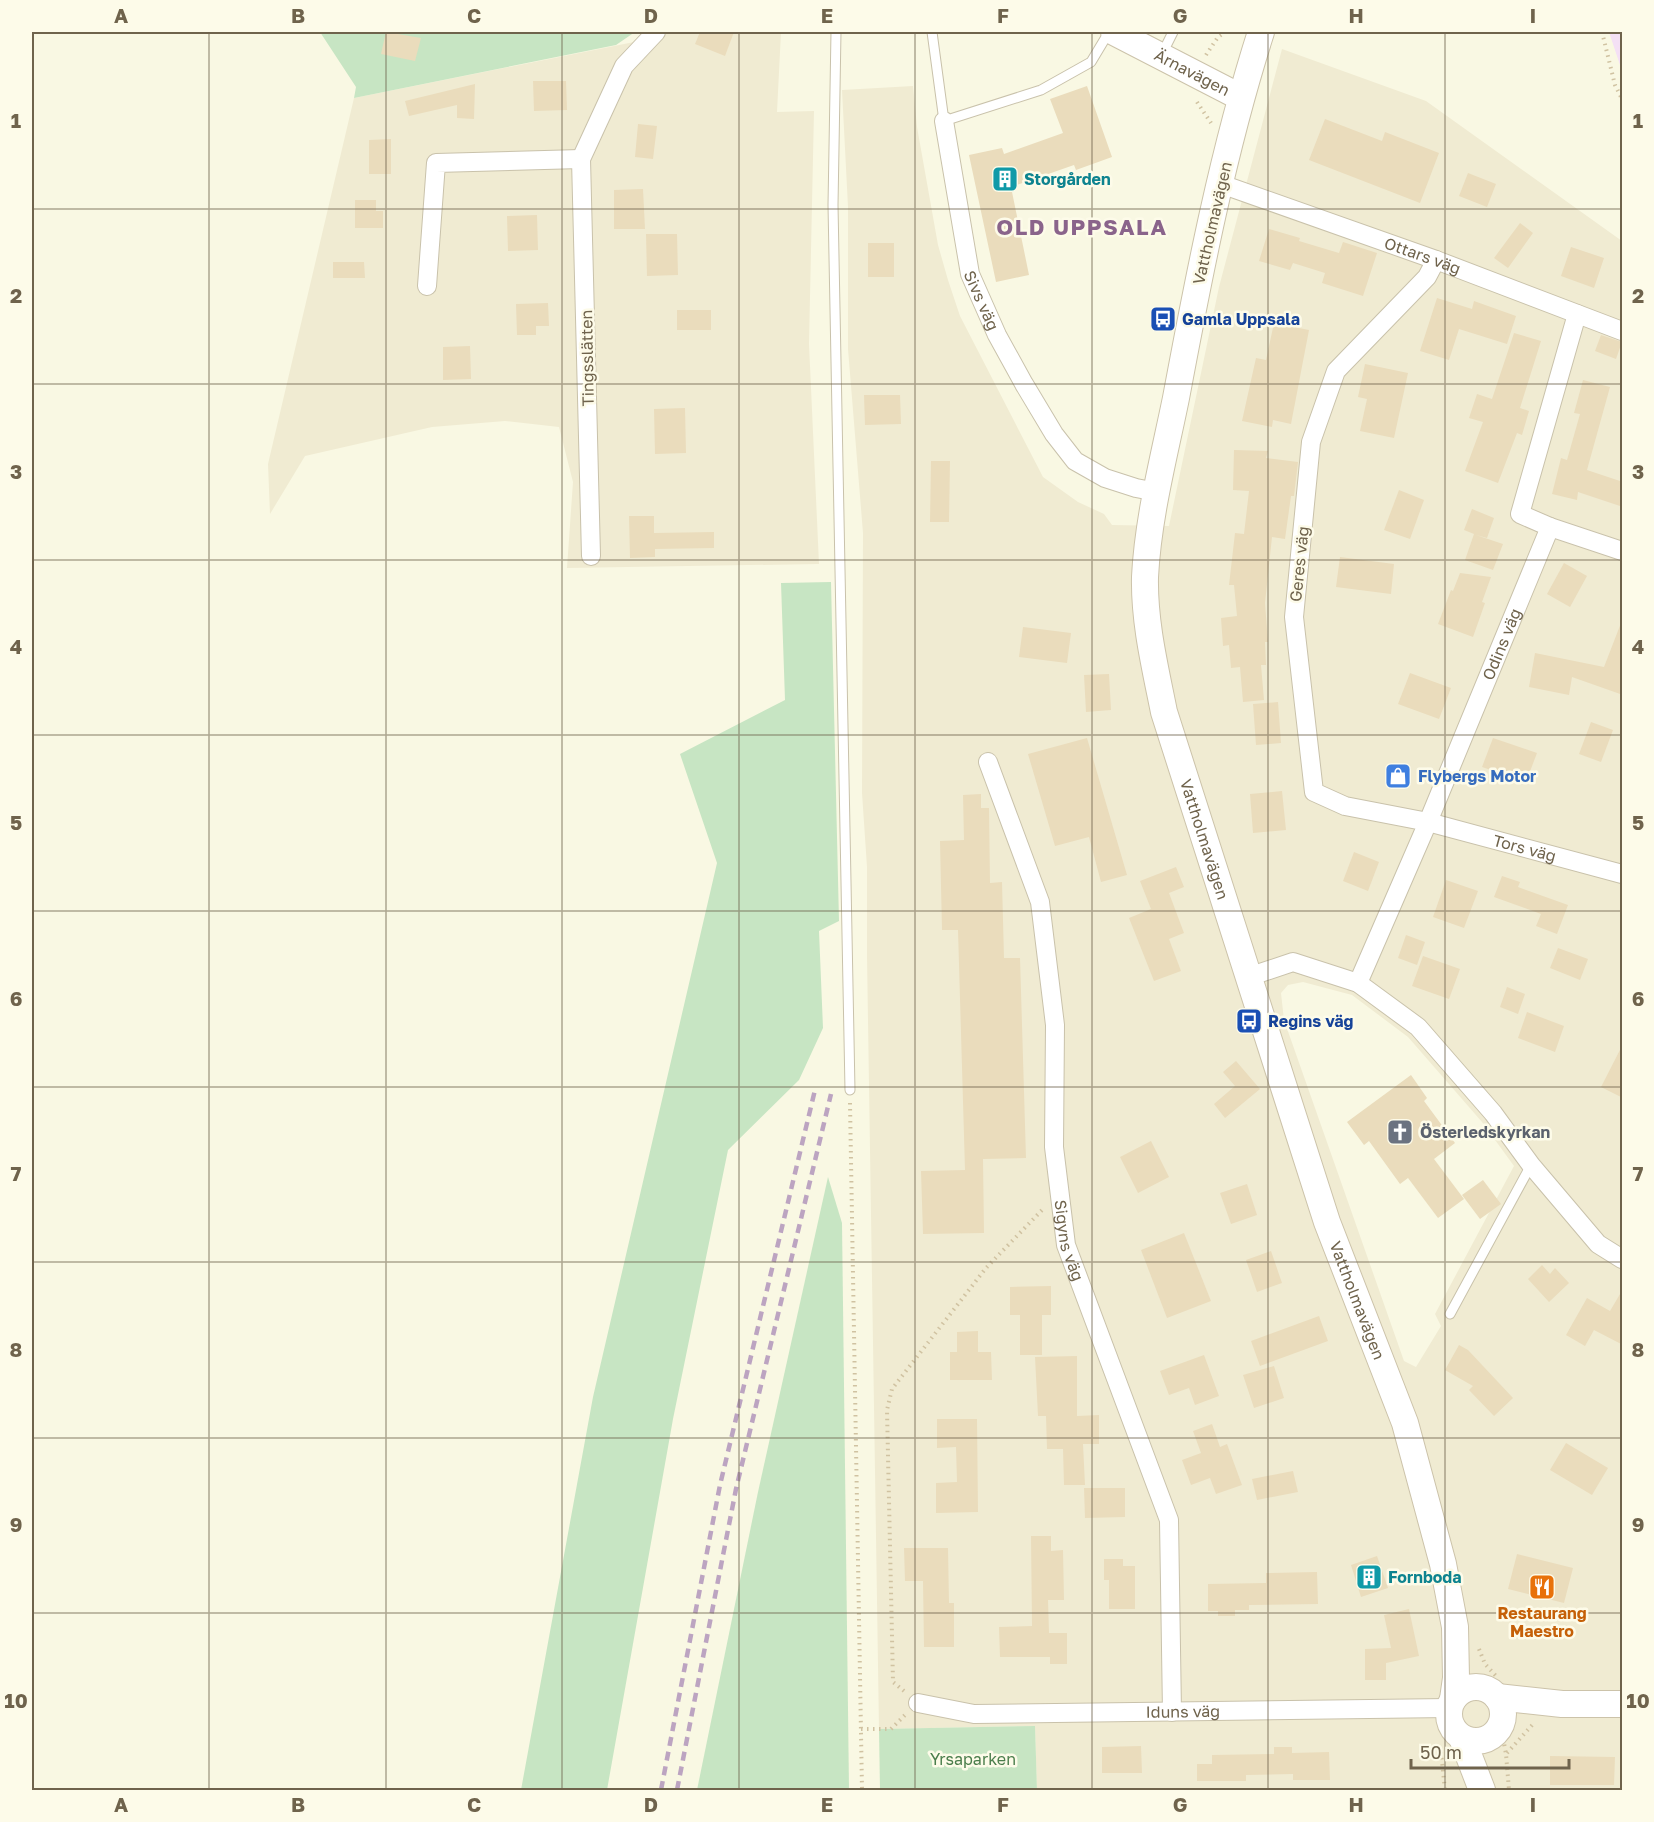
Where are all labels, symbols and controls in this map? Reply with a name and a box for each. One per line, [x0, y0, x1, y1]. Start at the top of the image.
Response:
text: A [114, 3, 128, 27]
text: B [291, 3, 305, 27]
text: C [467, 3, 481, 27]
text: D [644, 3, 658, 27]
text: E [821, 3, 833, 27]
text: F [997, 3, 1009, 27]
text: G [1173, 3, 1187, 27]
text: H [1348, 3, 1364, 27]
text: I [1530, 3, 1536, 27]
street label: Ärnavägen [1151, 45, 1233, 100]
text: 1 [11, 108, 21, 132]
text: 1 [1633, 108, 1643, 132]
street label: Vattholmavägen [1188, 160, 1236, 286]
building icon: Storgården [990, 164, 1020, 194]
place label: Storgården [1024, 169, 1111, 189]
district label: OLD UPPSALA [996, 213, 1168, 240]
street label: Ottars väg [1382, 233, 1464, 279]
street label: Sivs väg [960, 267, 1004, 333]
text: 2 [10, 283, 22, 307]
text: 2 [1632, 283, 1644, 307]
bus stop icon: Gamla Uppsala [1148, 304, 1178, 334]
place label: Gamla Uppsala [1182, 309, 1300, 329]
street label: Tingsslätten [576, 310, 598, 406]
text: 3 [10, 459, 22, 483]
text: 3 [1632, 459, 1644, 483]
street label: Geres väg [1285, 525, 1313, 603]
street label: Odins väg [1478, 605, 1525, 683]
text: 4 [10, 634, 22, 658]
text: 4 [1632, 634, 1644, 658]
shop icon: Flybergs Motor [1383, 761, 1413, 791]
place label: Flybergs Motor [1418, 766, 1536, 786]
street label: Vattholmavägen [1176, 776, 1233, 902]
text: 5 [10, 810, 22, 834]
text: 5 [1632, 810, 1644, 834]
street label: Tors väg [1491, 830, 1558, 866]
text: 6 [10, 986, 22, 1010]
text: 6 [1632, 986, 1644, 1010]
bus stop icon: Regins väg [1234, 1006, 1264, 1036]
place label: Regins väg [1268, 1011, 1354, 1031]
church icon: Österledskyrkan [1385, 1117, 1415, 1147]
place label: Österledskyrkan [1420, 1122, 1550, 1142]
text: 7 [11, 1161, 22, 1185]
text: 7 [1633, 1161, 1644, 1185]
street label: Sigyns väg [1051, 1199, 1089, 1284]
street label: Vattholmavägen [1325, 1238, 1389, 1363]
text: 8 [10, 1337, 22, 1361]
text: 8 [1632, 1337, 1644, 1361]
text: 9 [10, 1512, 22, 1536]
text: 9 [1632, 1512, 1644, 1536]
building icon: Fornboda [1354, 1562, 1384, 1592]
place label: Fornboda [1388, 1567, 1461, 1587]
restaurant icon: Restaurang Maestro [1527, 1572, 1557, 1602]
place label: Restaurang Maestro [1497, 1603, 1587, 1641]
text: 10 [4, 1688, 28, 1712]
text: 10 [1626, 1688, 1650, 1712]
street label: Iduns väg [1146, 1701, 1220, 1722]
scale bar [1411, 1732, 1568, 1770]
text: 50 m [1420, 1741, 1462, 1763]
park label: Yrsaparken [930, 1749, 1016, 1769]
text: A [114, 1792, 128, 1816]
text: B [291, 1792, 305, 1816]
text: C [467, 1792, 481, 1816]
text: D [644, 1792, 658, 1816]
text: E [821, 1792, 833, 1816]
text: F [997, 1792, 1009, 1816]
text: G [1173, 1792, 1187, 1816]
text: H [1348, 1792, 1364, 1816]
text: I [1530, 1792, 1536, 1816]

